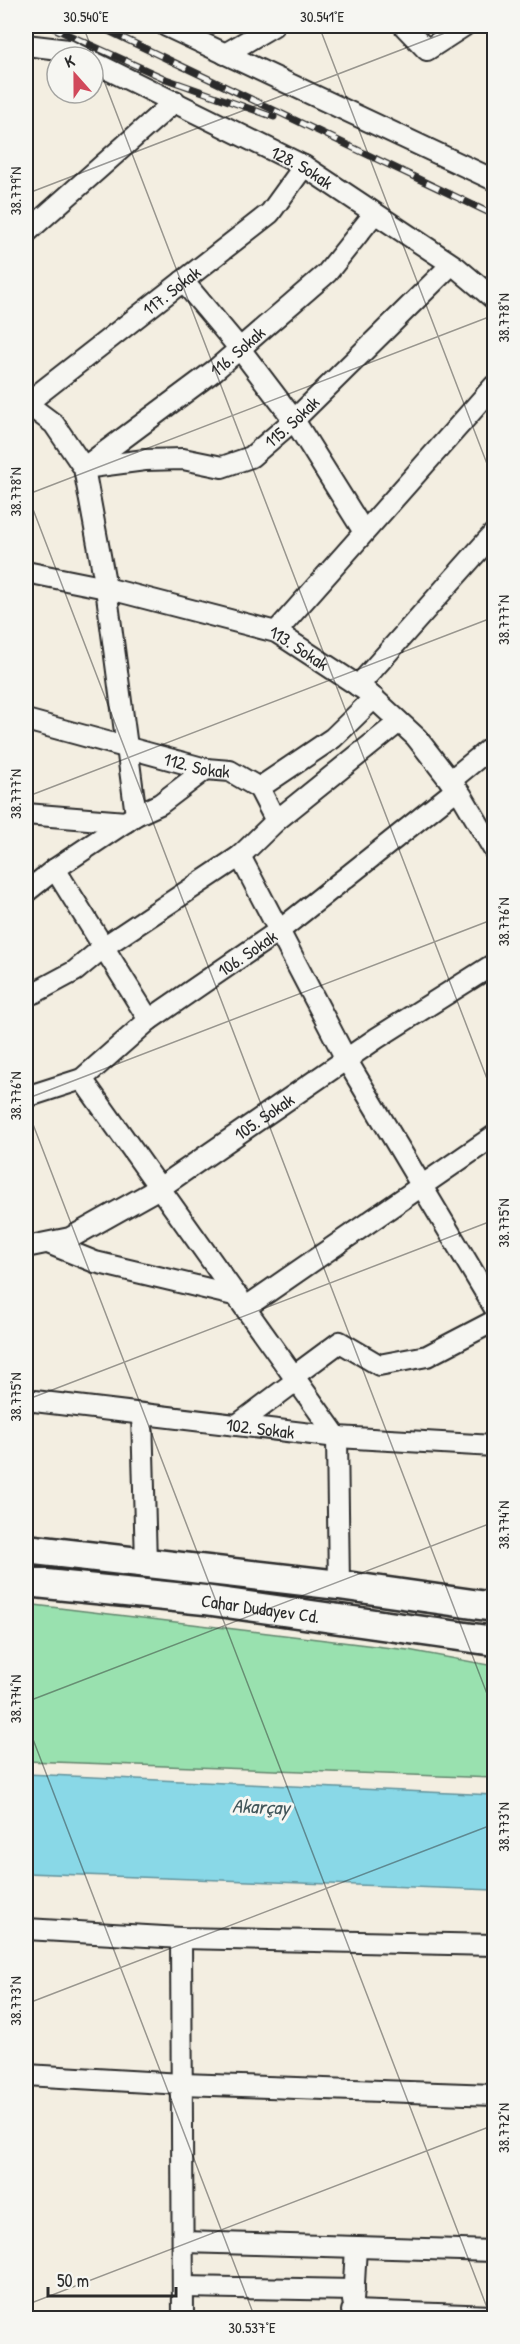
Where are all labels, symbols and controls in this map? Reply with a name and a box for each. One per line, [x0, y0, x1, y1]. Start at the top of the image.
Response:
text: 30.540°E [63, 6, 109, 27]
text: 30.541°E [300, 6, 344, 27]
north arrow [45, 45, 105, 105]
text: K [62, 49, 78, 73]
street label: 128. Sokak [267, 139, 339, 195]
text: 38.779°N [5, 167, 26, 215]
street label: 117. Sokak [137, 259, 206, 321]
text: 38.778°N [493, 293, 514, 343]
street label: 116. Sokak [205, 320, 271, 382]
street label: 115. Sokak [259, 389, 325, 453]
text: 38.778°N [5, 467, 26, 517]
text: 38.777°N [493, 595, 514, 645]
street label: 113. Sokak [267, 619, 334, 676]
street label: 112. Sokak [161, 746, 231, 783]
text: 38.777°N [5, 769, 26, 819]
text: 38.776°N [493, 898, 514, 946]
street label: 106. Sokak [212, 923, 282, 982]
text: 38.776°N [5, 1072, 26, 1120]
street label: 105. Sokak [229, 1086, 299, 1146]
text: 38.775°N [493, 1198, 514, 1248]
text: 38.775°N [5, 1372, 26, 1422]
street label: 102. Sokak [225, 1411, 296, 1444]
text: 38.774°N [493, 1501, 514, 1549]
street label: Cahar Dudayev Cd. [200, 1587, 321, 1629]
text: 38.774°N [5, 1675, 26, 1723]
water label: Akarçay [232, 1792, 293, 1822]
text: 38.773°N [493, 1802, 514, 1852]
text: 38.773°N [5, 1976, 26, 2026]
text: 38.772°N [493, 2103, 514, 2153]
scale bar [48, 2260, 176, 2298]
text: 50 m [57, 2268, 89, 2293]
text: 30.537°E [228, 2317, 276, 2338]

